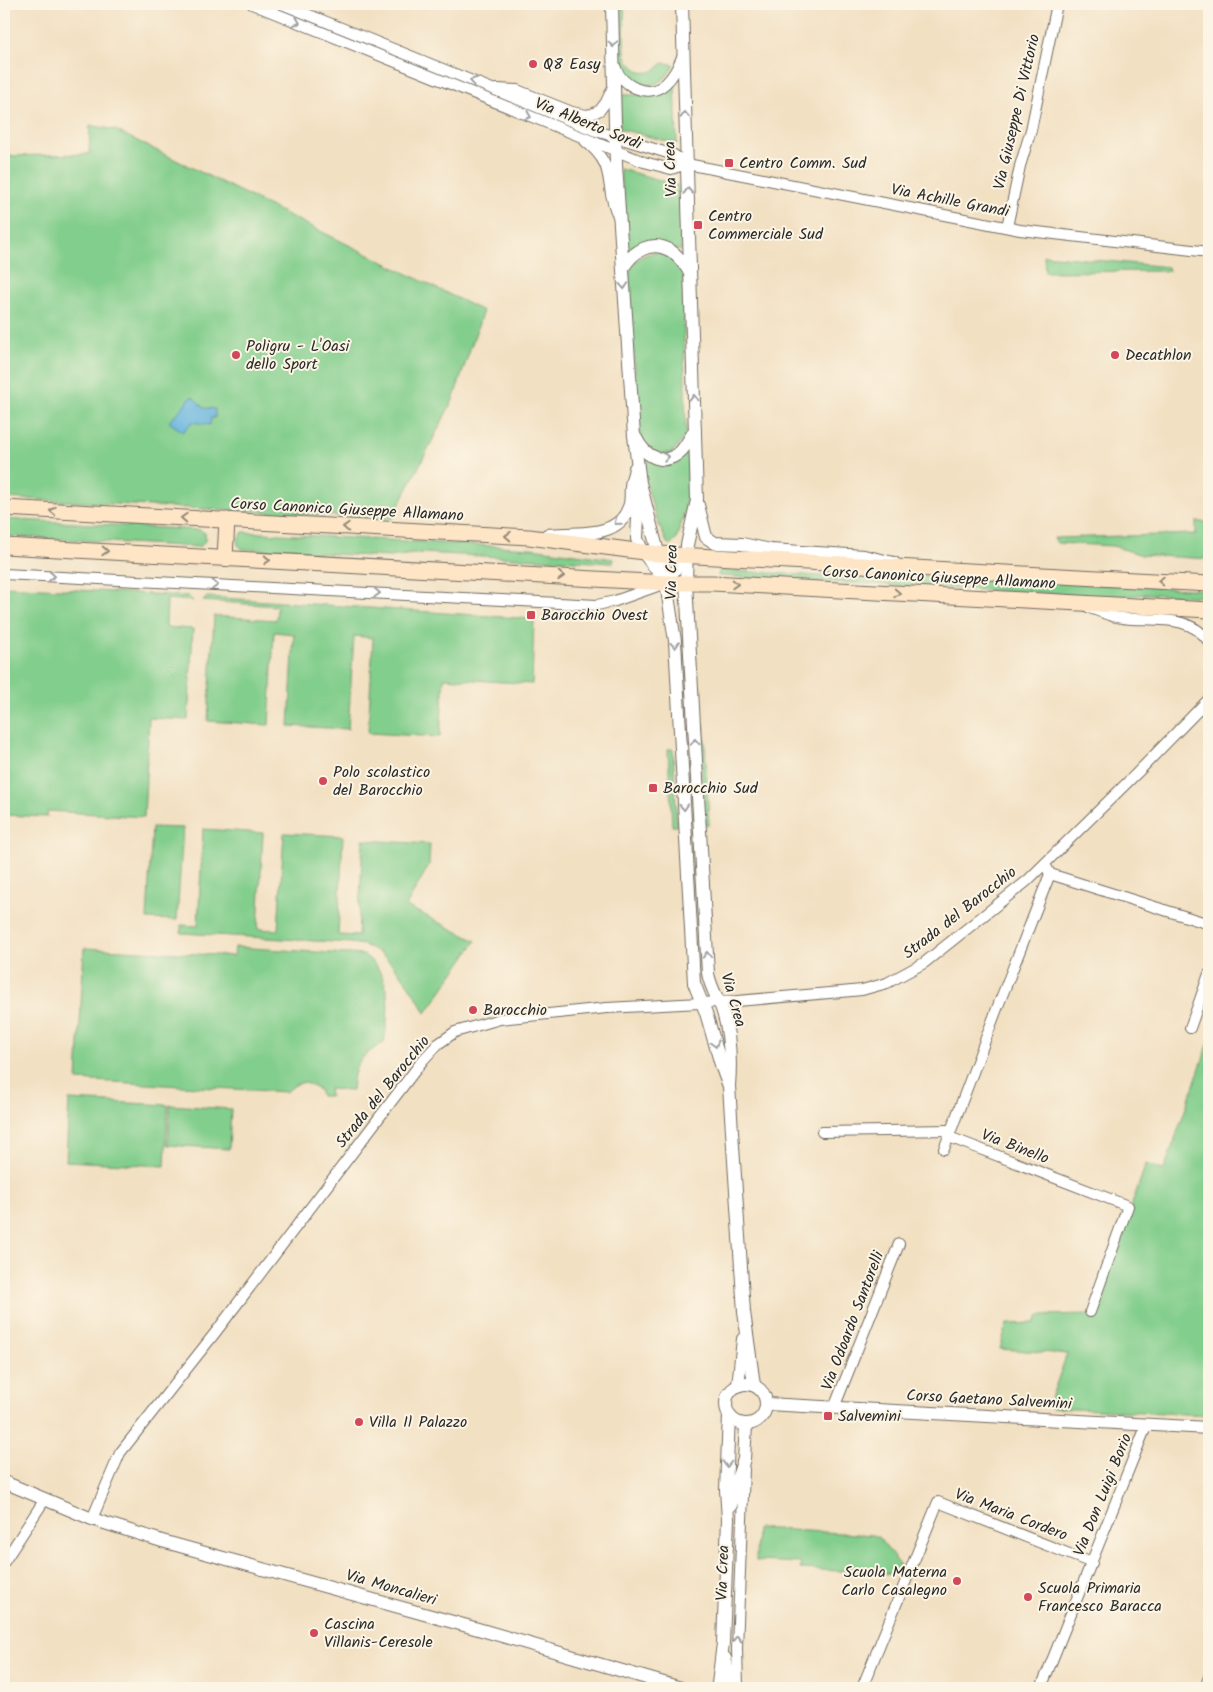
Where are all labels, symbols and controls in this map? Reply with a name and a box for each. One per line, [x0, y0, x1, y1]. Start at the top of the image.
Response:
one-way arrow [292, 16, 301, 27]
street label: Via Giuseppe Di Vittorio [987, 32, 1047, 192]
one-way arrow [608, 40, 619, 48]
place label: Q8 Easy [543, 52, 601, 77]
marker: Q8 Easy [527, 58, 539, 70]
one-way arrow [469, 77, 478, 88]
street label: Via Alberto Sordi [531, 91, 646, 157]
one-way arrow [523, 110, 532, 120]
one-way arrow [680, 111, 691, 119]
street label: Via Crea [658, 141, 684, 197]
place label: Centro Comm. Sud [739, 151, 867, 176]
marker: Centro Comm. Sud [723, 157, 735, 169]
street label: Via Achille Grandi [889, 177, 1012, 225]
one-way arrow [683, 187, 693, 194]
place label: Centro Commerciale Sud [708, 204, 824, 247]
marker: Centro Commerciale Sud [692, 219, 704, 231]
one-way arrow [619, 283, 630, 291]
place label: Poligru - L'Oasi dello Sport [246, 334, 351, 377]
place label: Decathlon [1125, 343, 1192, 368]
marker: Poligru - L'Oasi dello Sport [230, 349, 242, 361]
marker: Decathlon [1109, 349, 1121, 361]
one-way arrow [689, 394, 700, 402]
one-way arrow [662, 452, 671, 462]
street label: Corso Canonico Giuseppe Allamano [230, 491, 464, 529]
one-way arrow [49, 505, 57, 516]
one-way arrow [179, 513, 187, 524]
one-way arrow [614, 516, 623, 525]
one-way arrow [342, 522, 350, 532]
one-way arrow [504, 530, 512, 541]
street label: Via Crea [659, 544, 685, 600]
one-way arrow [101, 546, 109, 557]
one-way arrow [263, 554, 271, 565]
street label: Corso Canonico Giuseppe Allamano [822, 559, 1056, 597]
one-way arrow [49, 571, 57, 582]
one-way arrow [558, 571, 566, 582]
one-way arrow [1156, 576, 1164, 587]
one-way arrow [211, 579, 219, 590]
one-way arrow [731, 579, 739, 590]
one-way arrow [373, 588, 381, 599]
one-way arrow [893, 588, 901, 599]
place label: Barocchio Ovest [541, 603, 649, 628]
marker: Barocchio Ovest [525, 609, 537, 621]
one-way arrow [669, 641, 680, 649]
one-way arrow [689, 737, 700, 745]
place label: Polo scolastico del Barocchio [333, 760, 430, 803]
marker: Polo scolastico del Barocchio [317, 775, 329, 787]
place label: Barocchio Sud [663, 776, 759, 801]
marker: Barocchio Sud [647, 782, 659, 794]
one-way arrow [678, 804, 689, 812]
street label: Strada del Barocchio [898, 860, 1022, 966]
one-way arrow [701, 951, 712, 959]
street label: Via Crea [713, 970, 753, 1030]
place label: Barocchio [483, 998, 547, 1023]
marker: Barocchio [467, 1004, 479, 1016]
street label: Strada del Barocchio [330, 1030, 436, 1154]
one-way arrow [710, 1039, 720, 1047]
street label: Via Binello [977, 1123, 1053, 1171]
street label: Via Odoardo Santorelli [815, 1246, 892, 1394]
street label: Corso Gaetano Salvemini [906, 1383, 1074, 1417]
place label: Salvemini [838, 1404, 902, 1429]
place label: Villa Il Palazzo [369, 1410, 467, 1435]
marker: Salvemini [822, 1410, 834, 1422]
marker: Villa Il Palazzo [353, 1416, 365, 1428]
street label: Via Don Luigi Borio [1067, 1430, 1139, 1560]
one-way arrow [722, 1460, 732, 1468]
street label: Via Maria Cordero [951, 1482, 1071, 1548]
street label: Via Crea [710, 1545, 736, 1601]
place label: Scuola Materna Carlo Casalegno [841, 1560, 947, 1603]
street label: Via Moncalieri [343, 1563, 440, 1613]
marker: Scuola Materna Carlo Casalegno [951, 1575, 963, 1587]
place label: Scuola Primaria Francesco Baracca [1038, 1576, 1162, 1619]
marker: Scuola Primaria Francesco Baracca [1022, 1591, 1034, 1603]
place label: Cascina Villanis-Ceresole [324, 1612, 433, 1655]
marker: Cascina Villanis-Ceresole [308, 1627, 320, 1639]
one-way arrow [732, 1635, 742, 1642]

